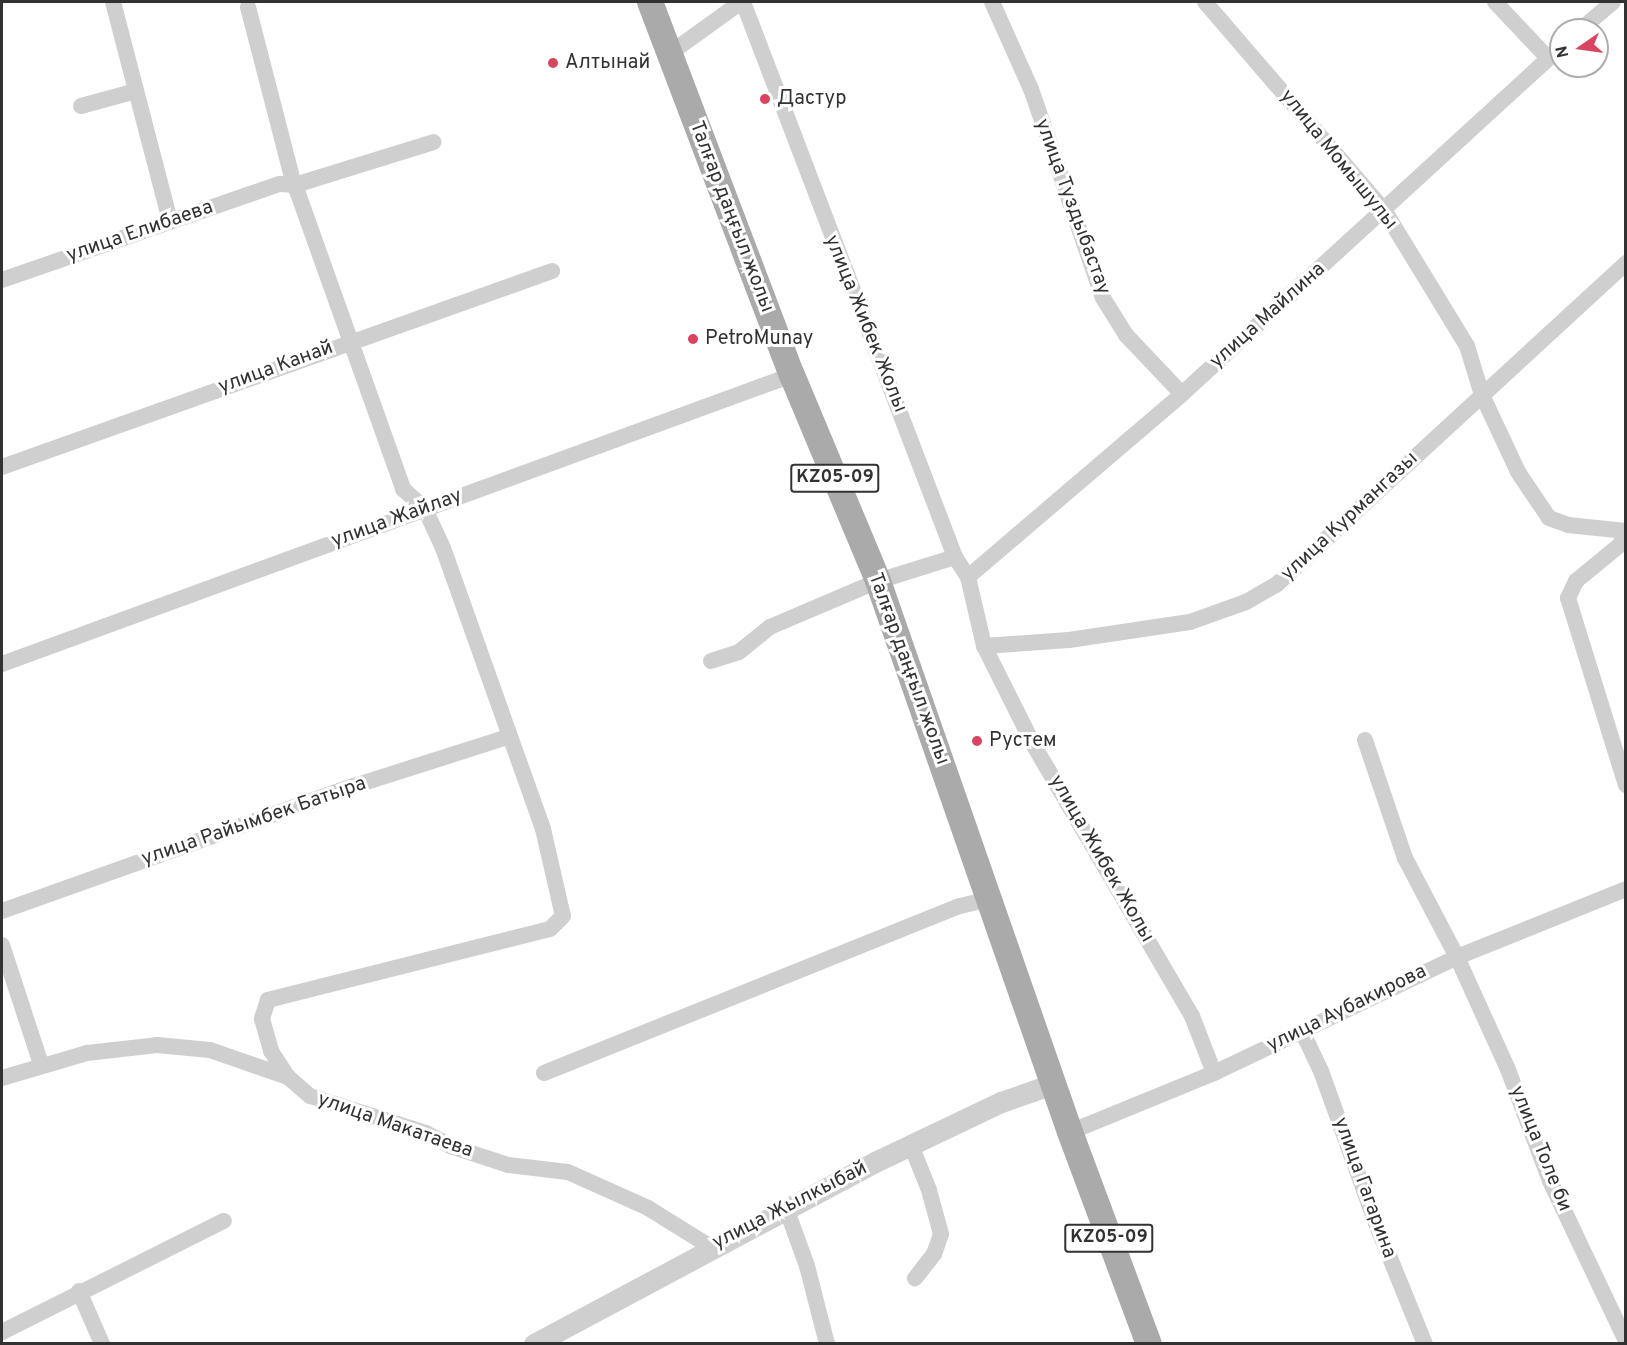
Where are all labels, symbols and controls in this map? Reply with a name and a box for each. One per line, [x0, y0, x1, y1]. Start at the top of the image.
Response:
north arrow [1549, 18, 1609, 78]
text: N [1552, 44, 1574, 59]
place label: Алтынай [565, 51, 650, 75]
marker: Алтынай [546, 56, 560, 70]
street label: улица Момышулы [1274, 85, 1402, 235]
place label: Дастур [777, 87, 847, 111]
marker: Дастур [758, 92, 772, 106]
street label: улица Туздыбастау [1029, 115, 1115, 299]
street label: Талғар даңғыл жолы [684, 118, 778, 316]
street label: улица Елибаева [64, 196, 216, 268]
street label: улица Жибек Жолы [818, 232, 912, 416]
street label: улица Майлина [1205, 258, 1331, 374]
place label: PetroMunay [705, 327, 813, 351]
marker: PetroMunay [686, 332, 700, 346]
street label: улица Канай [215, 336, 337, 400]
street label: улица Курмангазы [1277, 447, 1423, 587]
road number: KZ05-09 [790, 463, 880, 493]
street label: улица Жайлау [328, 484, 466, 554]
street label: Талғар даңғыл жолы [862, 570, 954, 768]
place label: Рустем [989, 729, 1057, 753]
marker: Рустем [970, 734, 984, 748]
street label: улица Жибек Жолы [1043, 771, 1159, 947]
street label: улица Райымбек Батыра [139, 772, 369, 872]
street label: улица Аубакирова [1263, 960, 1431, 1058]
street label: улица Толе би [1504, 1082, 1576, 1216]
street label: улица Макатаева [314, 1088, 476, 1164]
street label: улица Гагарина [1327, 1114, 1401, 1262]
street label: улица Жылкыбай [709, 1157, 871, 1255]
road number: KZ05-09 [1064, 1223, 1154, 1253]

